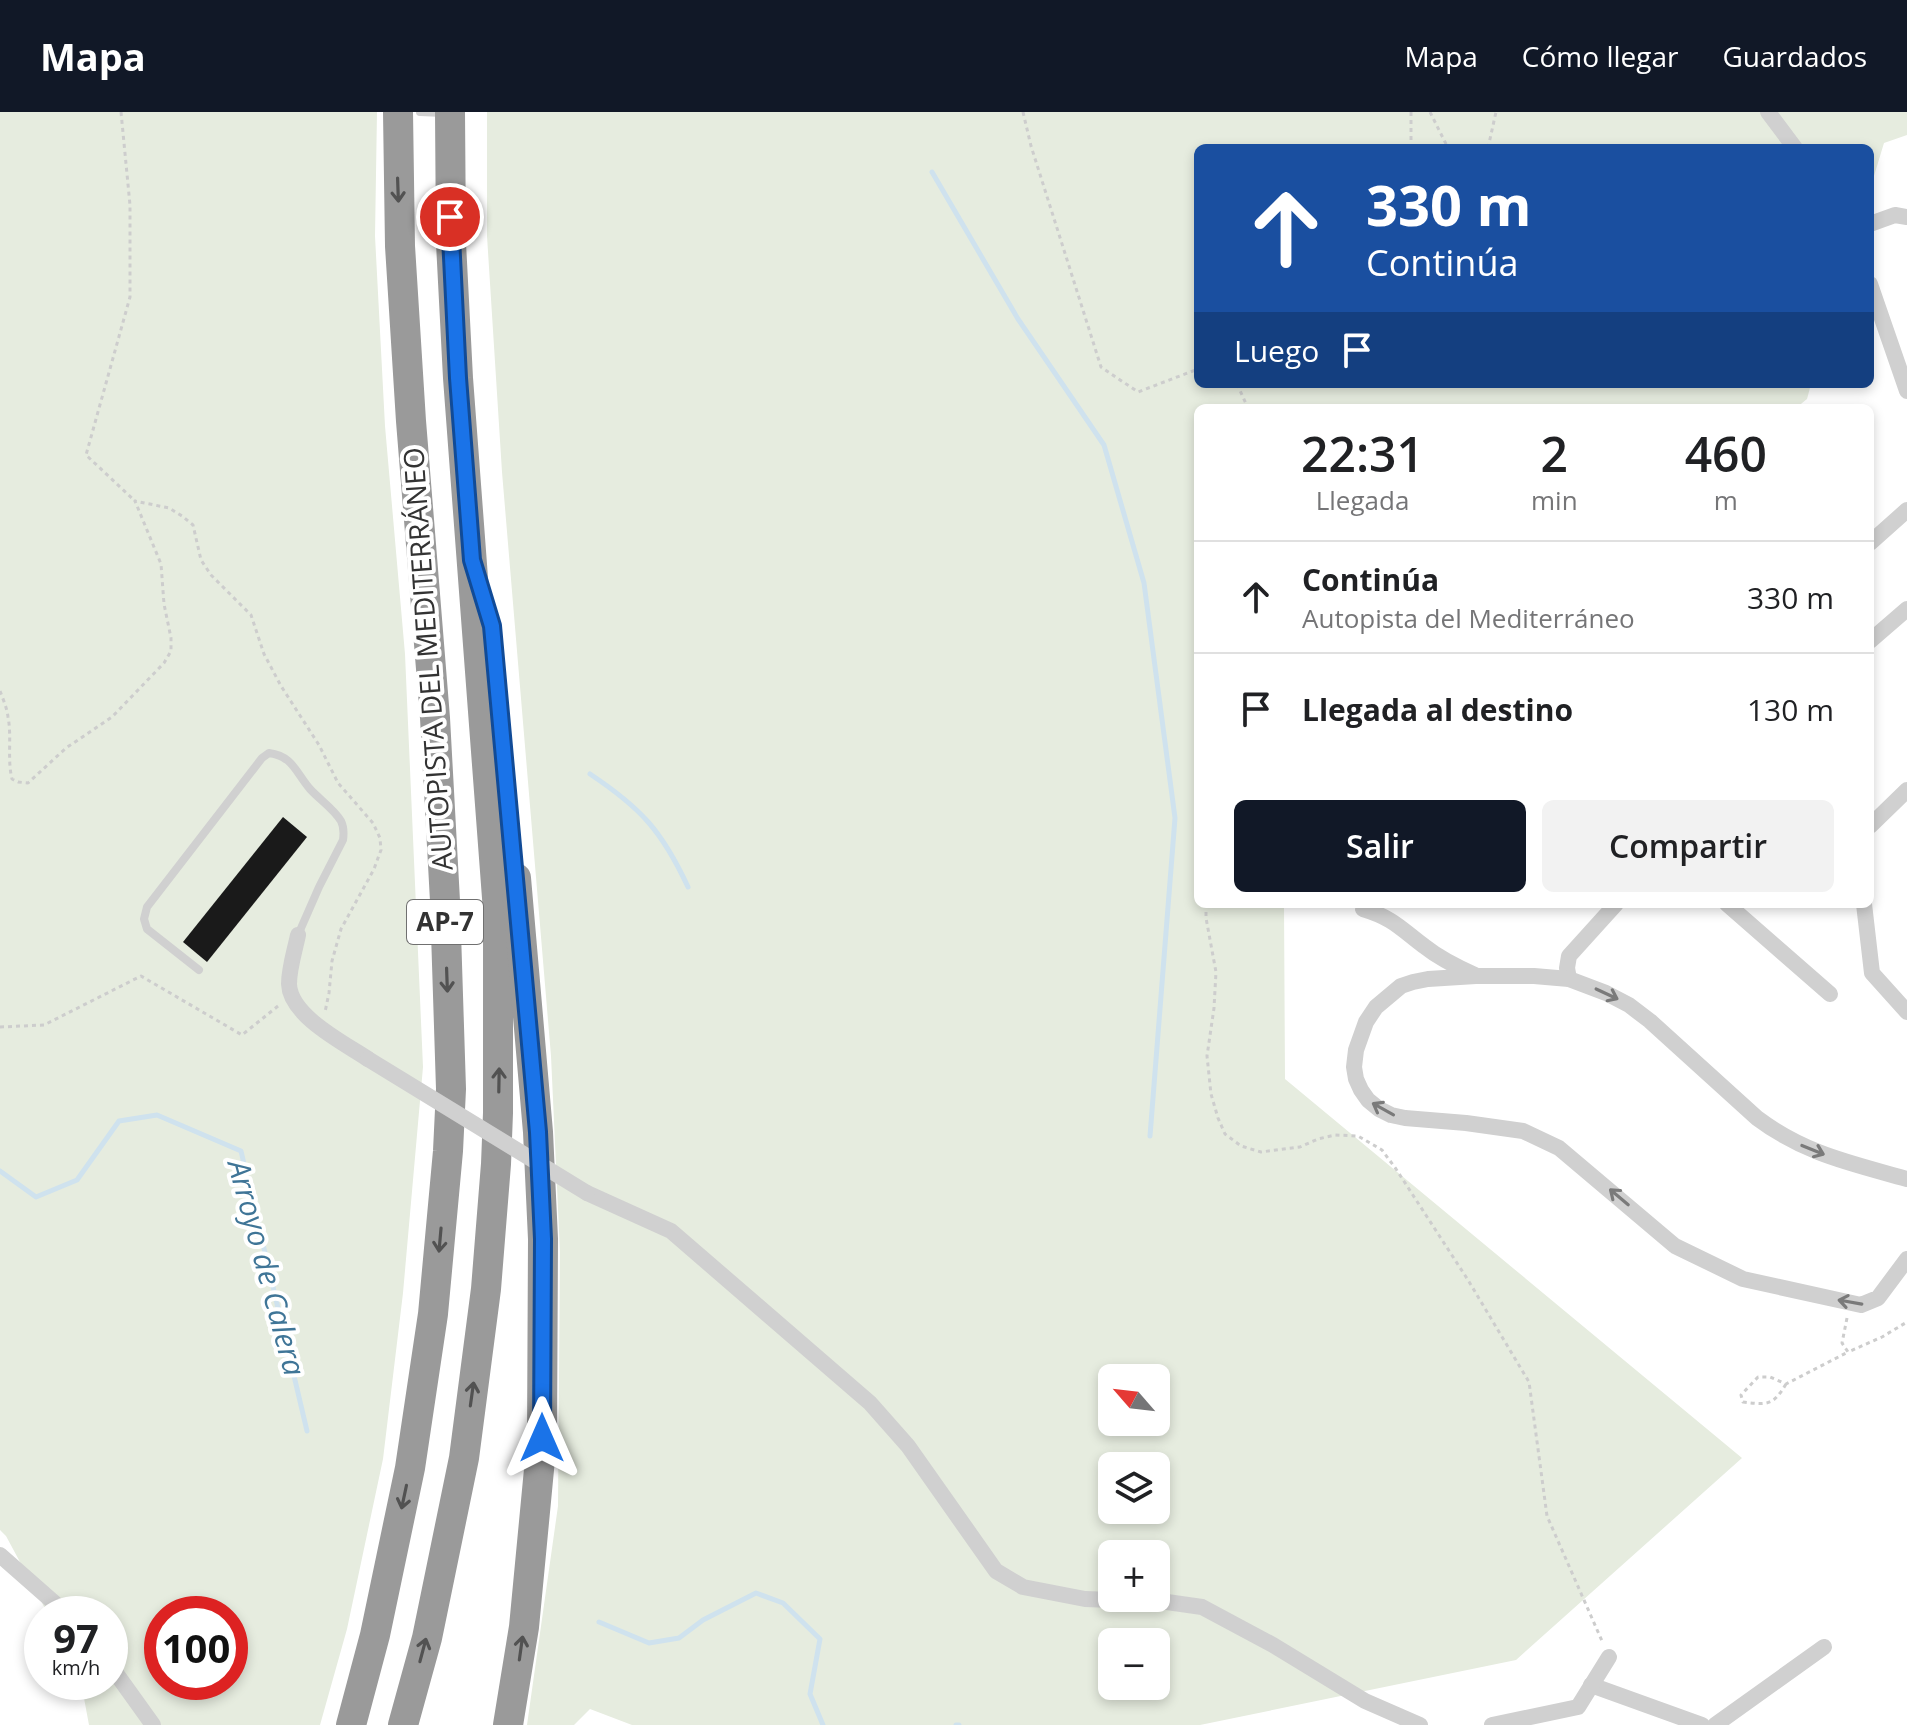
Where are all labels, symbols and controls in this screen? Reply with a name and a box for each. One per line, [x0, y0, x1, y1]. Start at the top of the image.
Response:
text: Mapa [40, 30, 146, 82]
text: Mapa [1404, 37, 1478, 75]
text: Cómo llegar [1522, 37, 1678, 75]
text: Guardados [1722, 37, 1867, 75]
text: 330 m [1366, 166, 1532, 242]
one-way arrow [391, 176, 406, 203]
icon: ahead [1234, 176, 1338, 280]
pin [416, 183, 484, 251]
icon: arrive [428, 195, 472, 239]
text: Continúa [1366, 238, 1519, 287]
icon: arrive [1335, 328, 1379, 372]
text: Luego [1234, 330, 1319, 371]
text: 22:31 [1301, 421, 1424, 486]
text: 2 [1541, 421, 1568, 486]
text: 460 [1685, 421, 1767, 486]
street label: AUTOPISTA DEL MEDITERRÁNEO [393, 446, 461, 872]
text: Llegada [1316, 482, 1409, 518]
text: min [1531, 482, 1578, 518]
text: m [1714, 482, 1738, 518]
text: Continúa [1302, 559, 1439, 600]
icon: ahead [1234, 575, 1278, 619]
text: 330 m [1747, 577, 1834, 618]
text: Autopista del Mediterráneo [1302, 600, 1635, 636]
icon: arrive [1234, 687, 1278, 731]
text: Llegada al destino [1302, 689, 1573, 730]
text: 130 m [1747, 689, 1834, 730]
button: Salir [1234, 800, 1526, 892]
button: Compartir [1542, 800, 1834, 892]
road number: AP-7 [407, 900, 483, 944]
one-way arrow [440, 966, 455, 993]
one-way arrow [1595, 988, 1619, 1003]
one-way arrow [491, 1067, 507, 1094]
one-way arrow [1372, 1101, 1395, 1117]
one-way arrow [1800, 1144, 1825, 1159]
water label: Arroyo de Calera [218, 1153, 316, 1380]
one-way arrow [1609, 1188, 1630, 1206]
one-way arrow [432, 1226, 447, 1253]
one-way arrow [1838, 1294, 1864, 1309]
north arrow [1098, 1364, 1170, 1436]
map controls [1098, 1364, 1170, 1700]
one-way arrow [465, 1382, 480, 1407]
position arrow [500, 1396, 584, 1480]
button: layers [1098, 1452, 1170, 1524]
one-way arrow [396, 1484, 411, 1509]
button: + [1098, 1540, 1170, 1612]
speed limit sign: 100 [144, 1596, 248, 1700]
text: 97 [53, 1610, 99, 1665]
button: − [1098, 1628, 1170, 1700]
one-way arrow [514, 1636, 529, 1661]
one-way arrow [417, 1637, 432, 1663]
text: km/h [52, 1654, 100, 1681]

